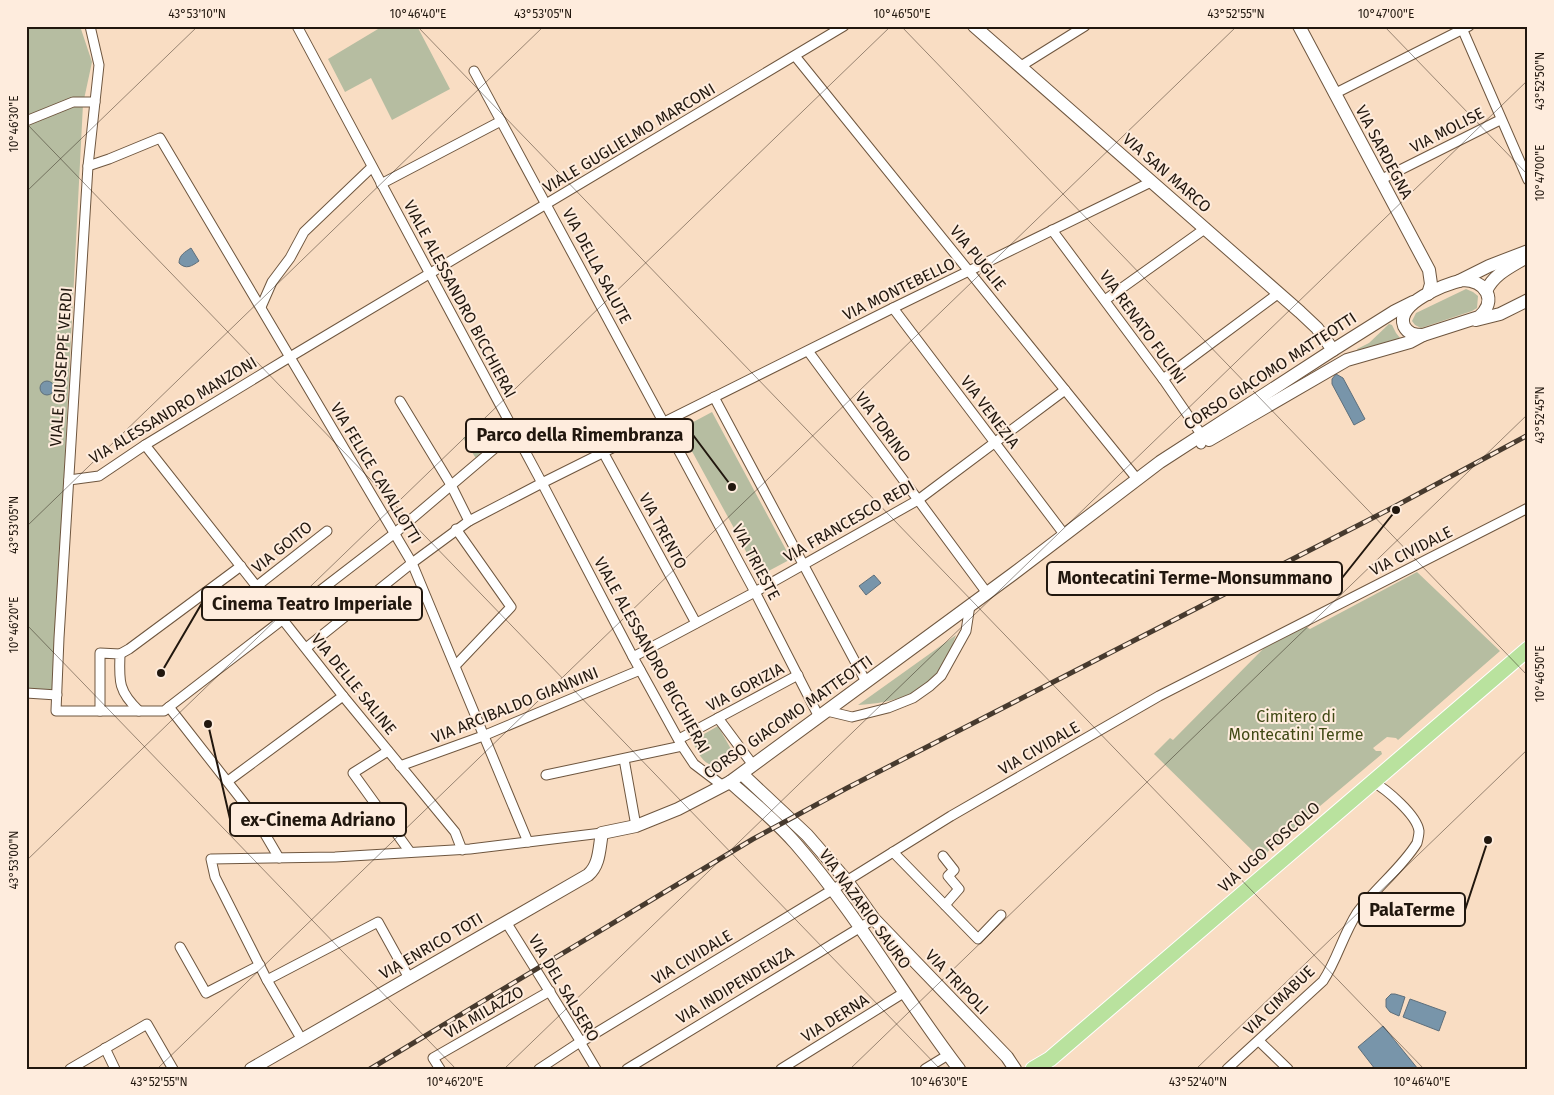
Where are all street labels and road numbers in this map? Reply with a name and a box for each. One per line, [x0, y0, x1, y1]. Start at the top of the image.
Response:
street label: VIALE GUGLIELMO MARCONI [539, 79, 719, 197]
street label: VIA SARDEGNA [1351, 102, 1417, 203]
street label: VIA MOLISE [1407, 103, 1487, 157]
street label: VIA SAN MARCO [1119, 129, 1215, 217]
street label: VIALE ALESSANDRO BICCHIERAI [400, 197, 520, 401]
street label: VIA DELLA SALUTE [559, 205, 635, 327]
street label: VIA PUGLIE [946, 222, 1010, 294]
street label: VIA MONTEBELLO [840, 254, 958, 324]
street label: VIA RENATO FUCINI [1096, 267, 1190, 387]
street label: VIALE GIUSEPPE VERDI [46, 287, 76, 447]
street label: CORSO GIACOMO MATTEOTTI [1180, 308, 1360, 434]
street label: VIA ALESSANDRO MANZONI [86, 352, 260, 468]
street label: VIA VENEZIA [957, 372, 1024, 453]
street label: VIA TORINO [851, 388, 915, 466]
street label: VIA FELICE CAVALLOTTI [326, 399, 426, 547]
street label: VIA FRANCESCO REDI [780, 476, 918, 566]
street label: VIA TRENTO [635, 490, 691, 572]
street label: VIA GOITO [248, 517, 316, 577]
street label: VIA TRIESTE [728, 521, 784, 603]
street label: VIA CIVIDALE [1367, 522, 1455, 580]
street label: VIALE ALESSANDRO BICCHIERAI [590, 554, 714, 756]
street label: VIA DELLE SALINE [307, 630, 401, 738]
street label: CORSO GIACOMO MATTEOTTI [700, 651, 876, 783]
street label: VIA GORIZIA [703, 658, 788, 715]
street label: VIA ARCIBALDO GIANNINI [429, 663, 601, 747]
street label: VIA CIVIDALE [995, 717, 1083, 779]
street label: VIA UGO FOSCOLO [1214, 798, 1324, 896]
street label: VIA NAZARIO SAURO [815, 845, 915, 973]
street label: VIA ENRICO TOTI [376, 909, 486, 983]
street label: VIA CIVIDALE [648, 926, 736, 988]
street label: VIA DEL SALSERO [525, 931, 603, 1045]
street label: VIA INDIPENDENZA [673, 942, 798, 1028]
street label: VIA TRIPOLI [921, 946, 993, 1018]
street label: VIA CIMABUE [1240, 961, 1318, 1039]
street label: VIA MILAZZO [441, 982, 527, 1042]
street label: VIA DERNA [798, 989, 873, 1046]

